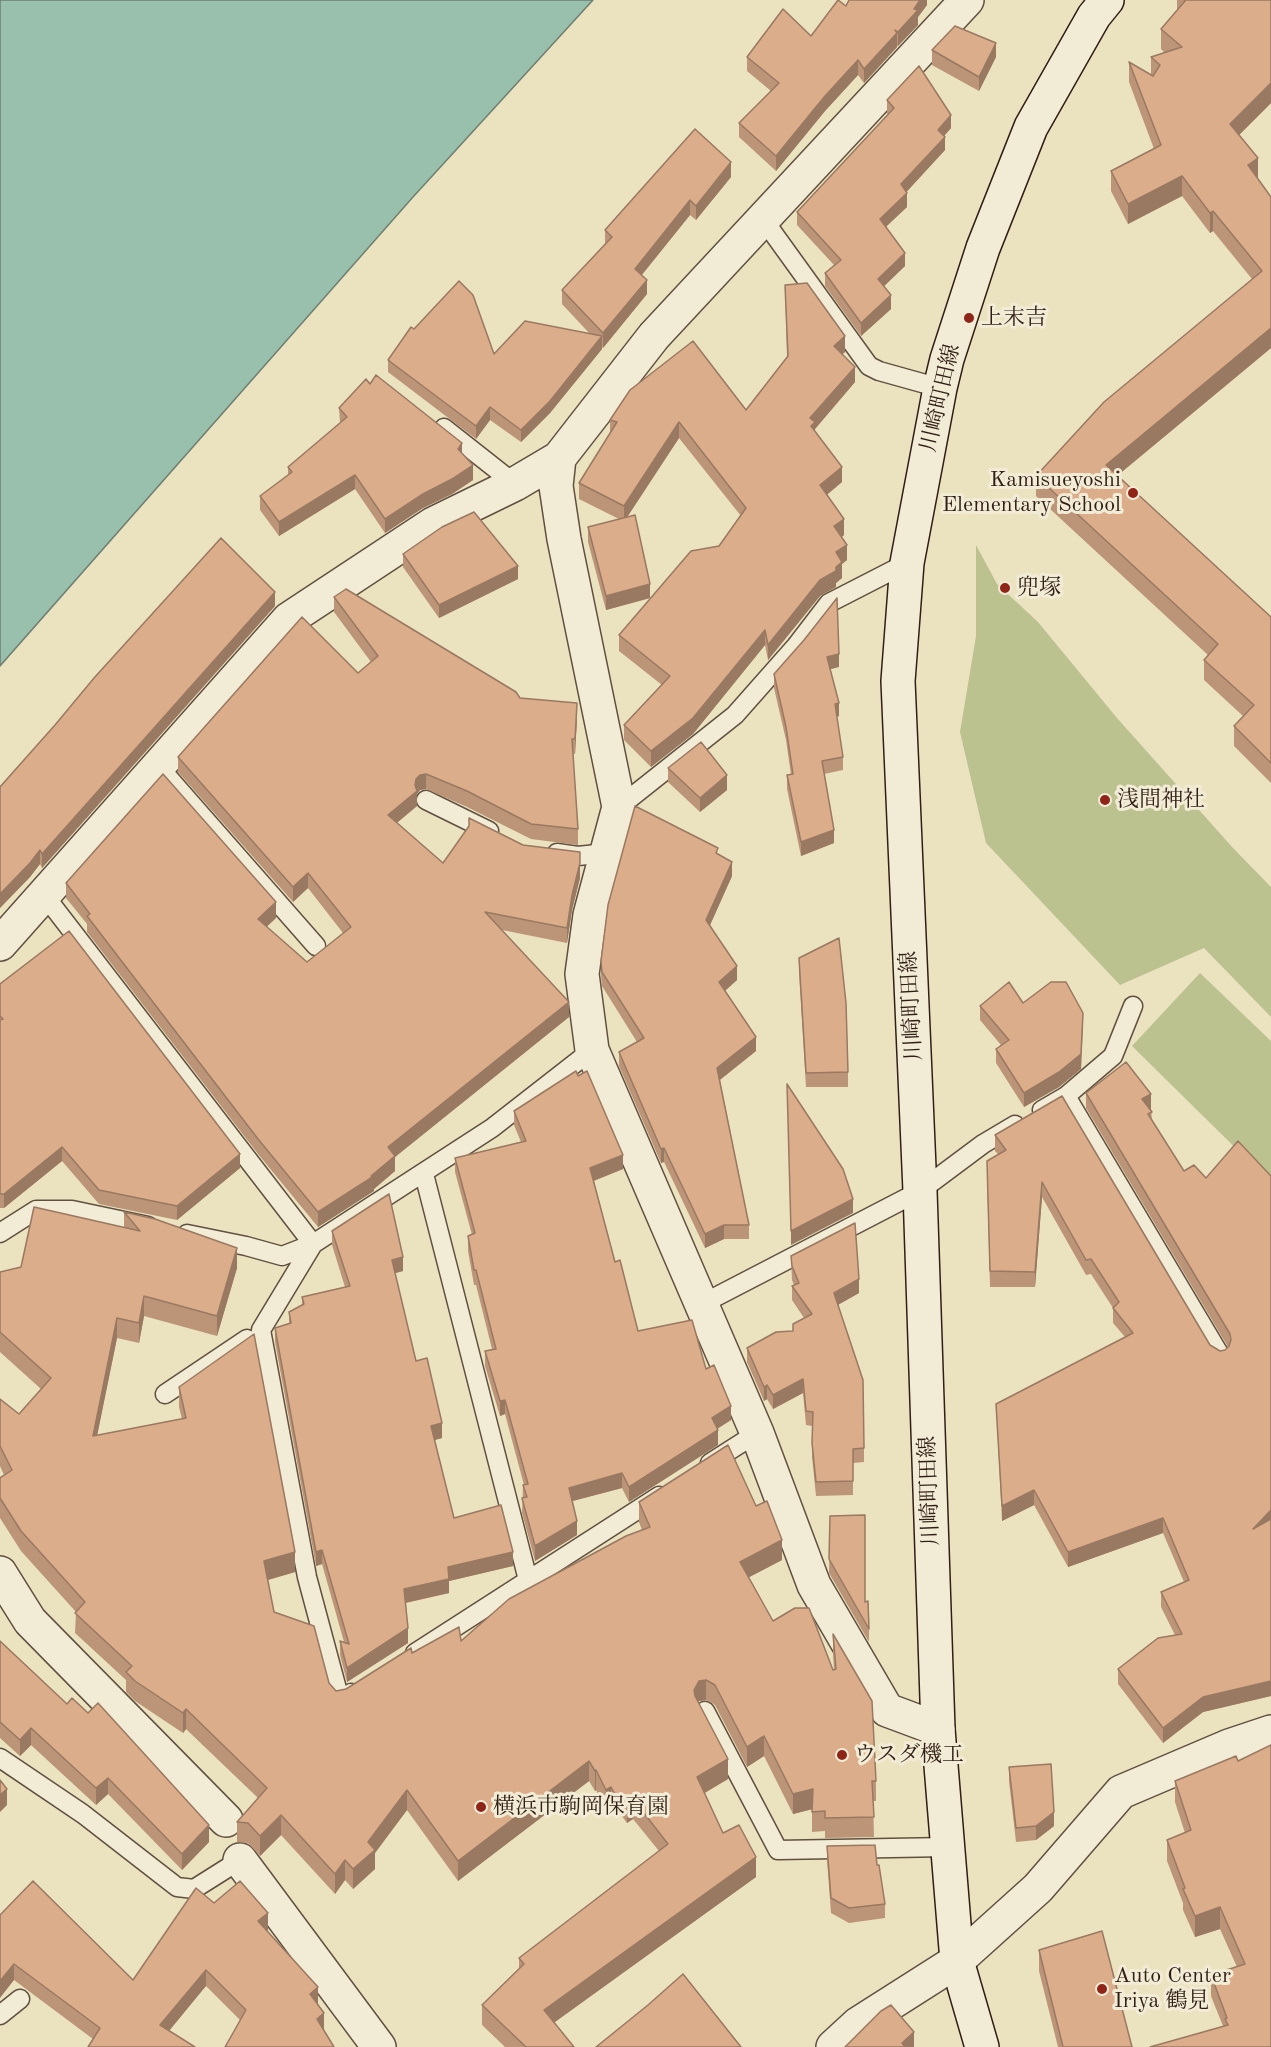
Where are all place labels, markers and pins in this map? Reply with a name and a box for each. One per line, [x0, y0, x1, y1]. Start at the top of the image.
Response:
place label: 上末吉 [981, 305, 1047, 331]
marker: 上末吉 [962, 311, 976, 325]
place label: Kamisueyoshi Elementary School [942, 467, 1121, 518]
marker: Kamisueyoshi Elementary School [1126, 486, 1140, 500]
place label: 兜塚 [1017, 575, 1061, 601]
marker: 兜塚 [998, 581, 1012, 595]
place label: 浅間神社 [1117, 787, 1205, 813]
marker: 浅間神社 [1098, 793, 1112, 807]
place label: ウスダ機工 [854, 1742, 964, 1768]
marker: ウスダ機工 [835, 1748, 849, 1762]
place label: 横浜市駒岡保育園 [493, 1794, 669, 1820]
marker: 横浜市駒岡保育園 [474, 1800, 488, 1814]
place label: Auto Center Iriya 鶴見 [1114, 1963, 1231, 2014]
marker: Auto Center Iriya 鶴見 [1095, 1982, 1109, 1996]

